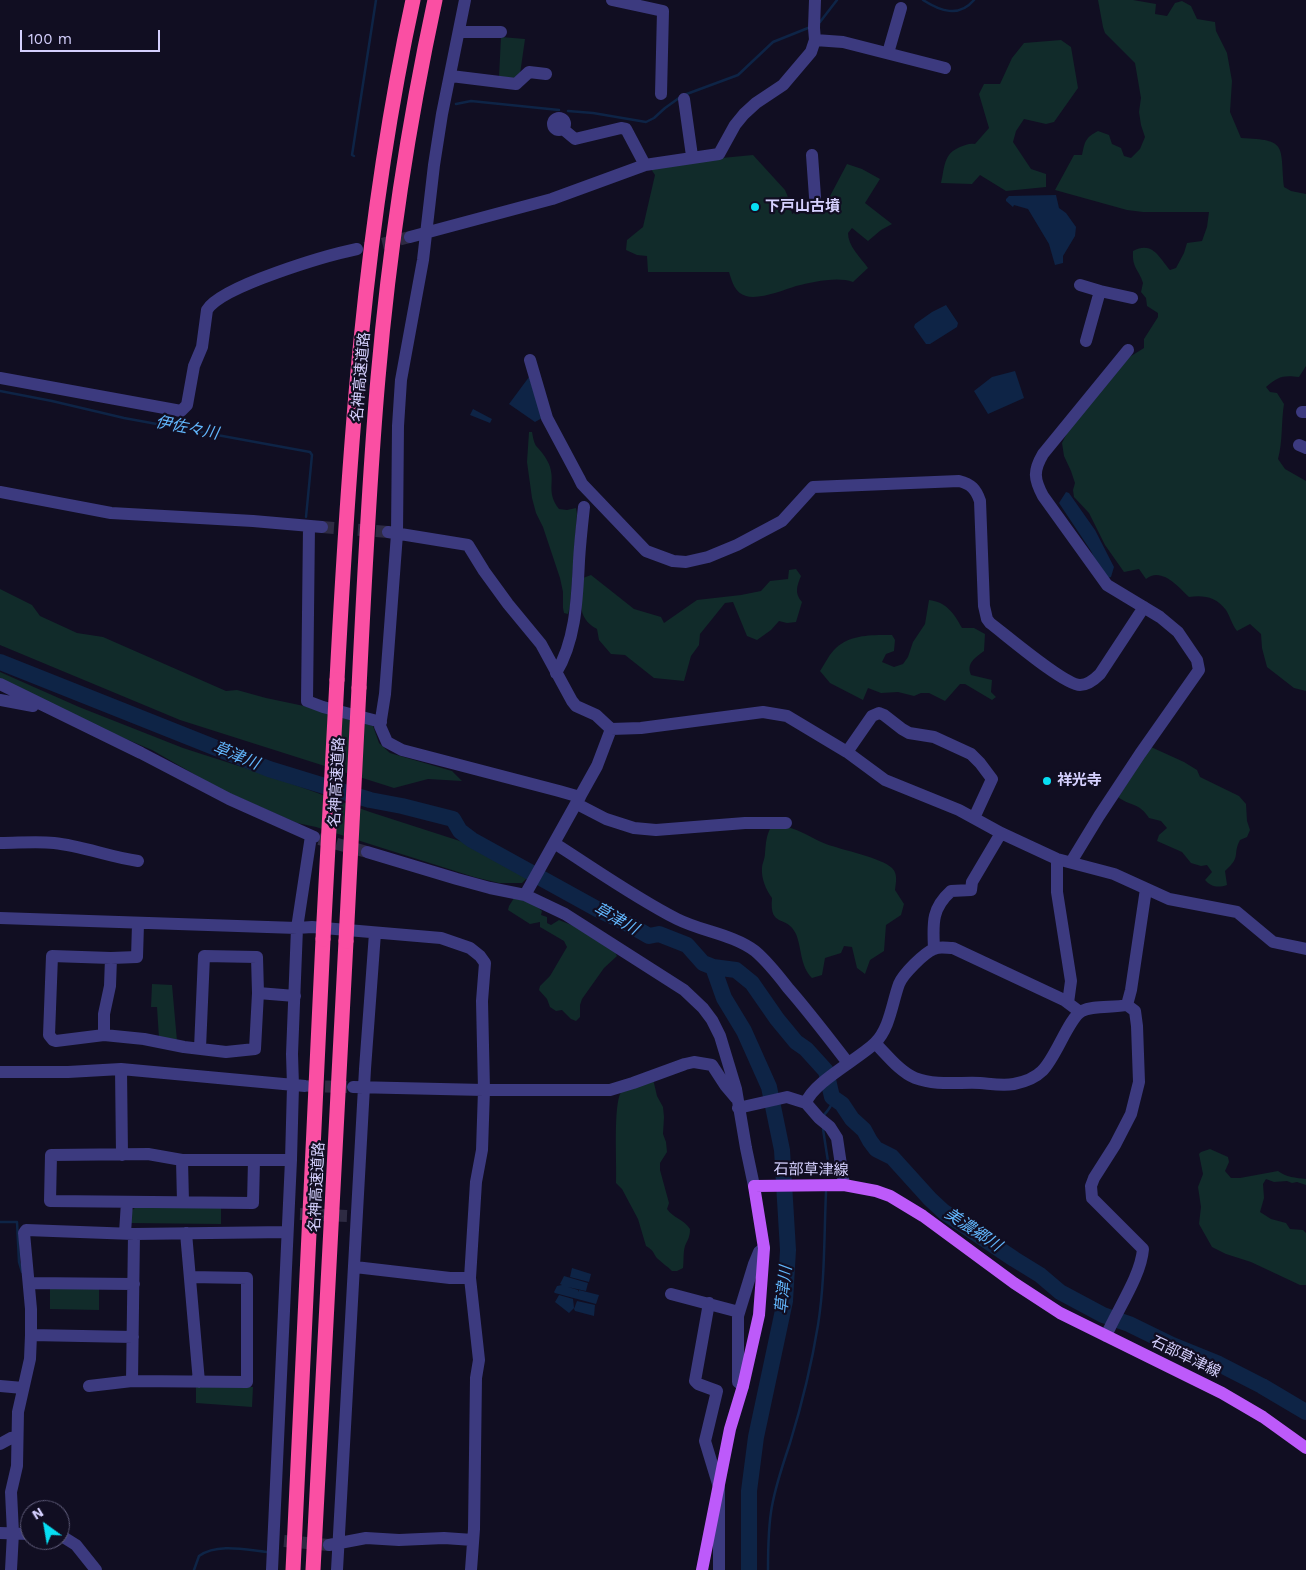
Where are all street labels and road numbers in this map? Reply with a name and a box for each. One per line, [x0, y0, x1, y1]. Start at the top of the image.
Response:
street label: 名神高速道路 [348, 331, 374, 423]
street label: 名神高速道路 [326, 737, 348, 827]
street label: 名神高速道路 [306, 1142, 328, 1232]
street label: 石部草津線 [773, 1160, 849, 1180]
street label: 石部草津線 [1148, 1332, 1224, 1382]

